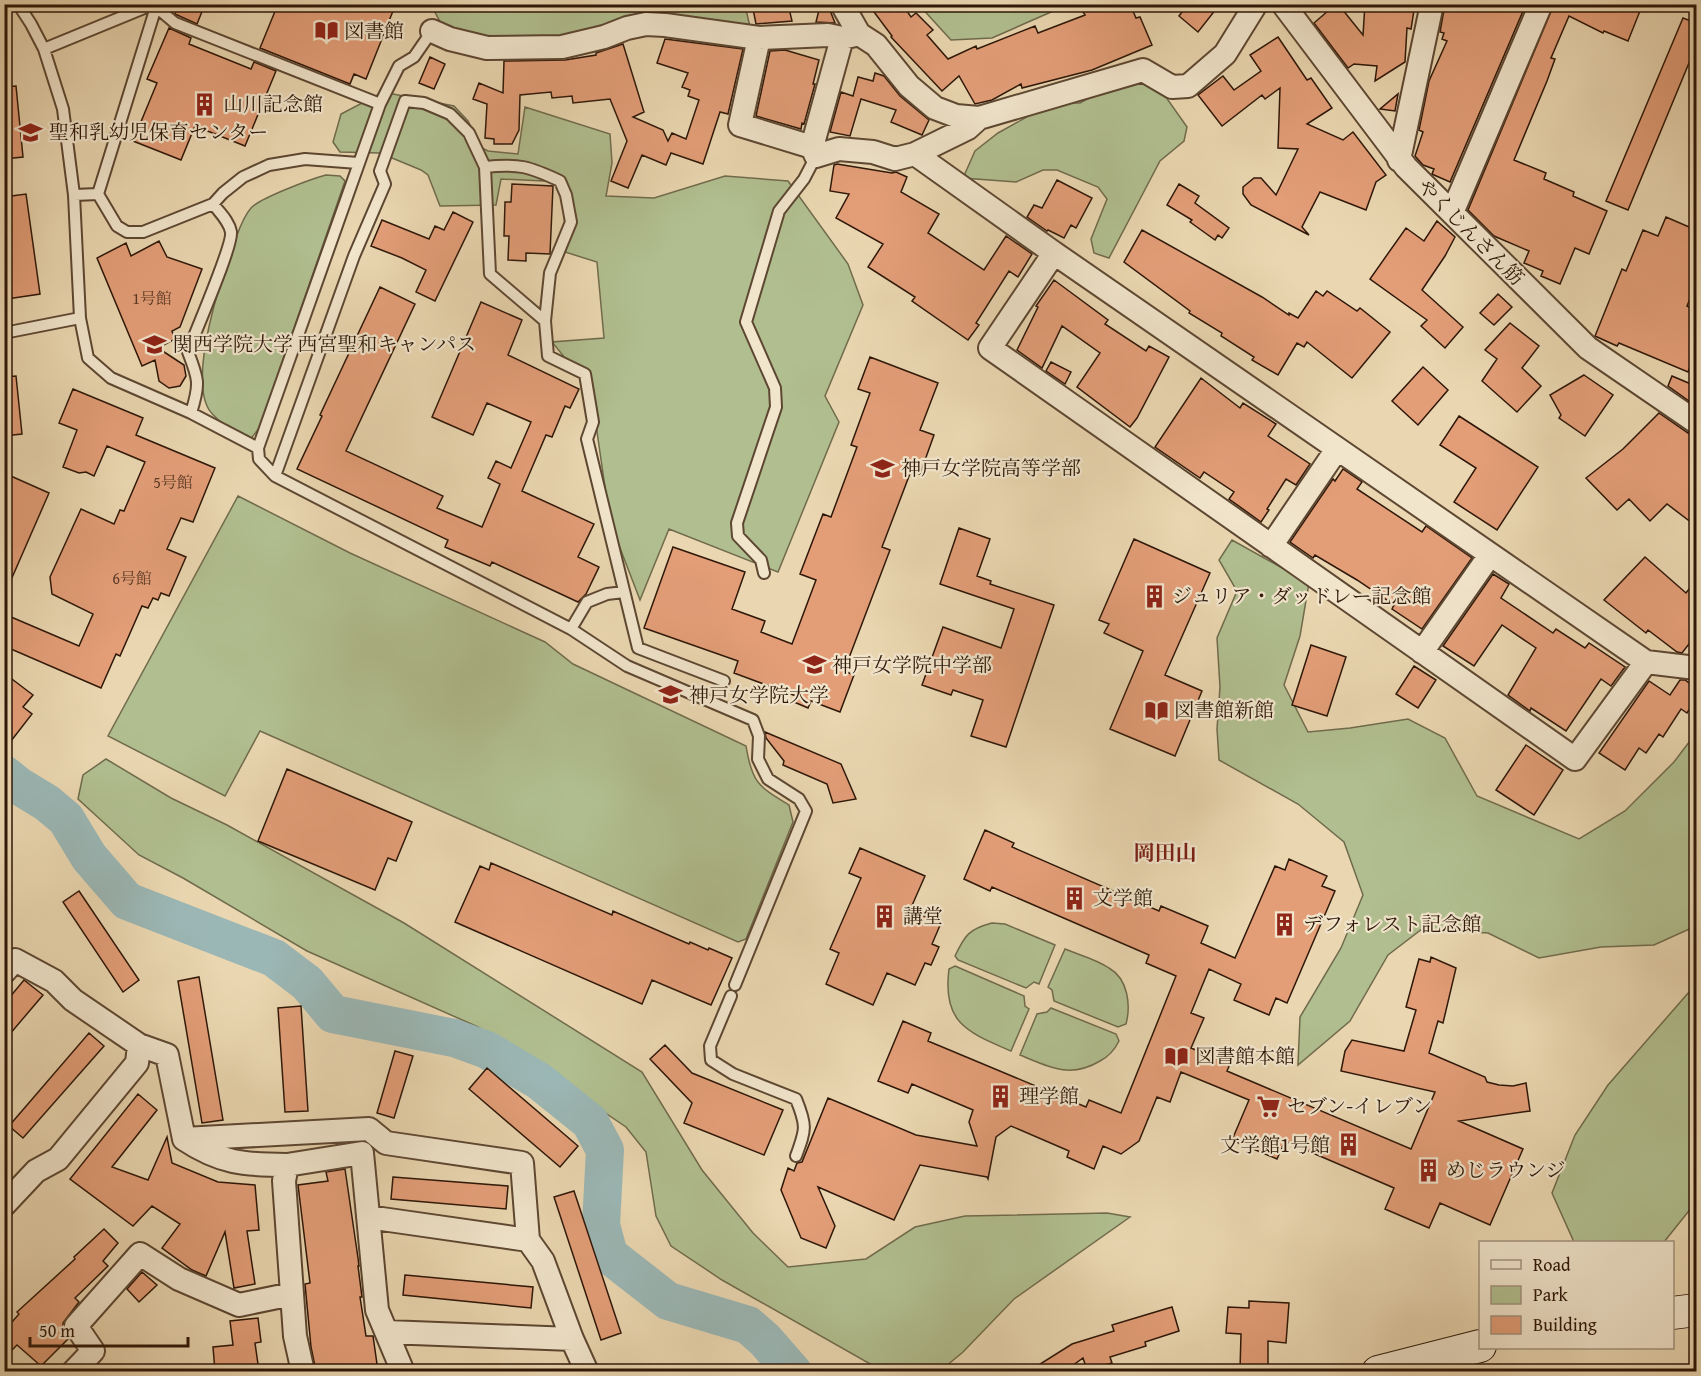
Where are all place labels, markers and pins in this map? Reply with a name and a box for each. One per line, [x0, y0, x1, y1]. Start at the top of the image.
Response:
place label: 図書館 [344, 16, 404, 45]
library icon: 図書館 [313, 18, 339, 44]
place label: 山川記念館 [223, 89, 323, 118]
building icon: 山川記念館 [192, 91, 218, 117]
place label: 聖和乳幼児保育センター [49, 117, 268, 146]
school or university icon: 聖和乳幼児保育センター [18, 119, 44, 145]
place label: 関西学院大学 西宮聖和キャンパス [173, 329, 476, 358]
school or university icon: 関西学院大学 西宮聖和キャンパス [142, 331, 168, 357]
place label: 神戸女学院高等学部 [901, 453, 1081, 482]
school or university icon: 神戸女学院高等学部 [870, 455, 896, 481]
place label: ジュリア・ダッドレー記念館 [1172, 581, 1432, 610]
building icon: ジュリア・ダッドレー記念館 [1141, 583, 1167, 609]
place label: 神戸女学院中学部 [832, 650, 992, 679]
school or university icon: 神戸女学院中学部 [801, 652, 827, 678]
place label: 神戸女学院大学 [689, 680, 829, 709]
school or university icon: 神戸女学院大学 [658, 682, 684, 708]
place label: 図書館新館 [1174, 695, 1274, 724]
library icon: 図書館新館 [1143, 697, 1169, 723]
place label: 文学館 [1093, 883, 1153, 912]
building icon: 文学館 [1062, 885, 1088, 911]
place label: 講堂 [903, 901, 943, 930]
building icon: 講堂 [872, 903, 898, 929]
place label: デフォレスト記念館 [1303, 909, 1481, 938]
building icon: デフォレスト記念館 [1272, 911, 1298, 937]
place label: 図書館本館 [1195, 1041, 1295, 1070]
library icon: 図書館本館 [1164, 1043, 1190, 1069]
place label: 理学館 [1019, 1081, 1079, 1110]
building icon: 理学館 [988, 1083, 1014, 1109]
place label: セブン-イレブン [1287, 1091, 1432, 1120]
supermarket icon: セブン-イレブン [1256, 1093, 1282, 1119]
place label: 文学館1号館 [1220, 1130, 1330, 1159]
building icon: 文学館1号館 [1335, 1132, 1361, 1158]
place label: めじラウンジ [1446, 1155, 1566, 1184]
building icon: めじラウンジ [1415, 1157, 1441, 1183]

